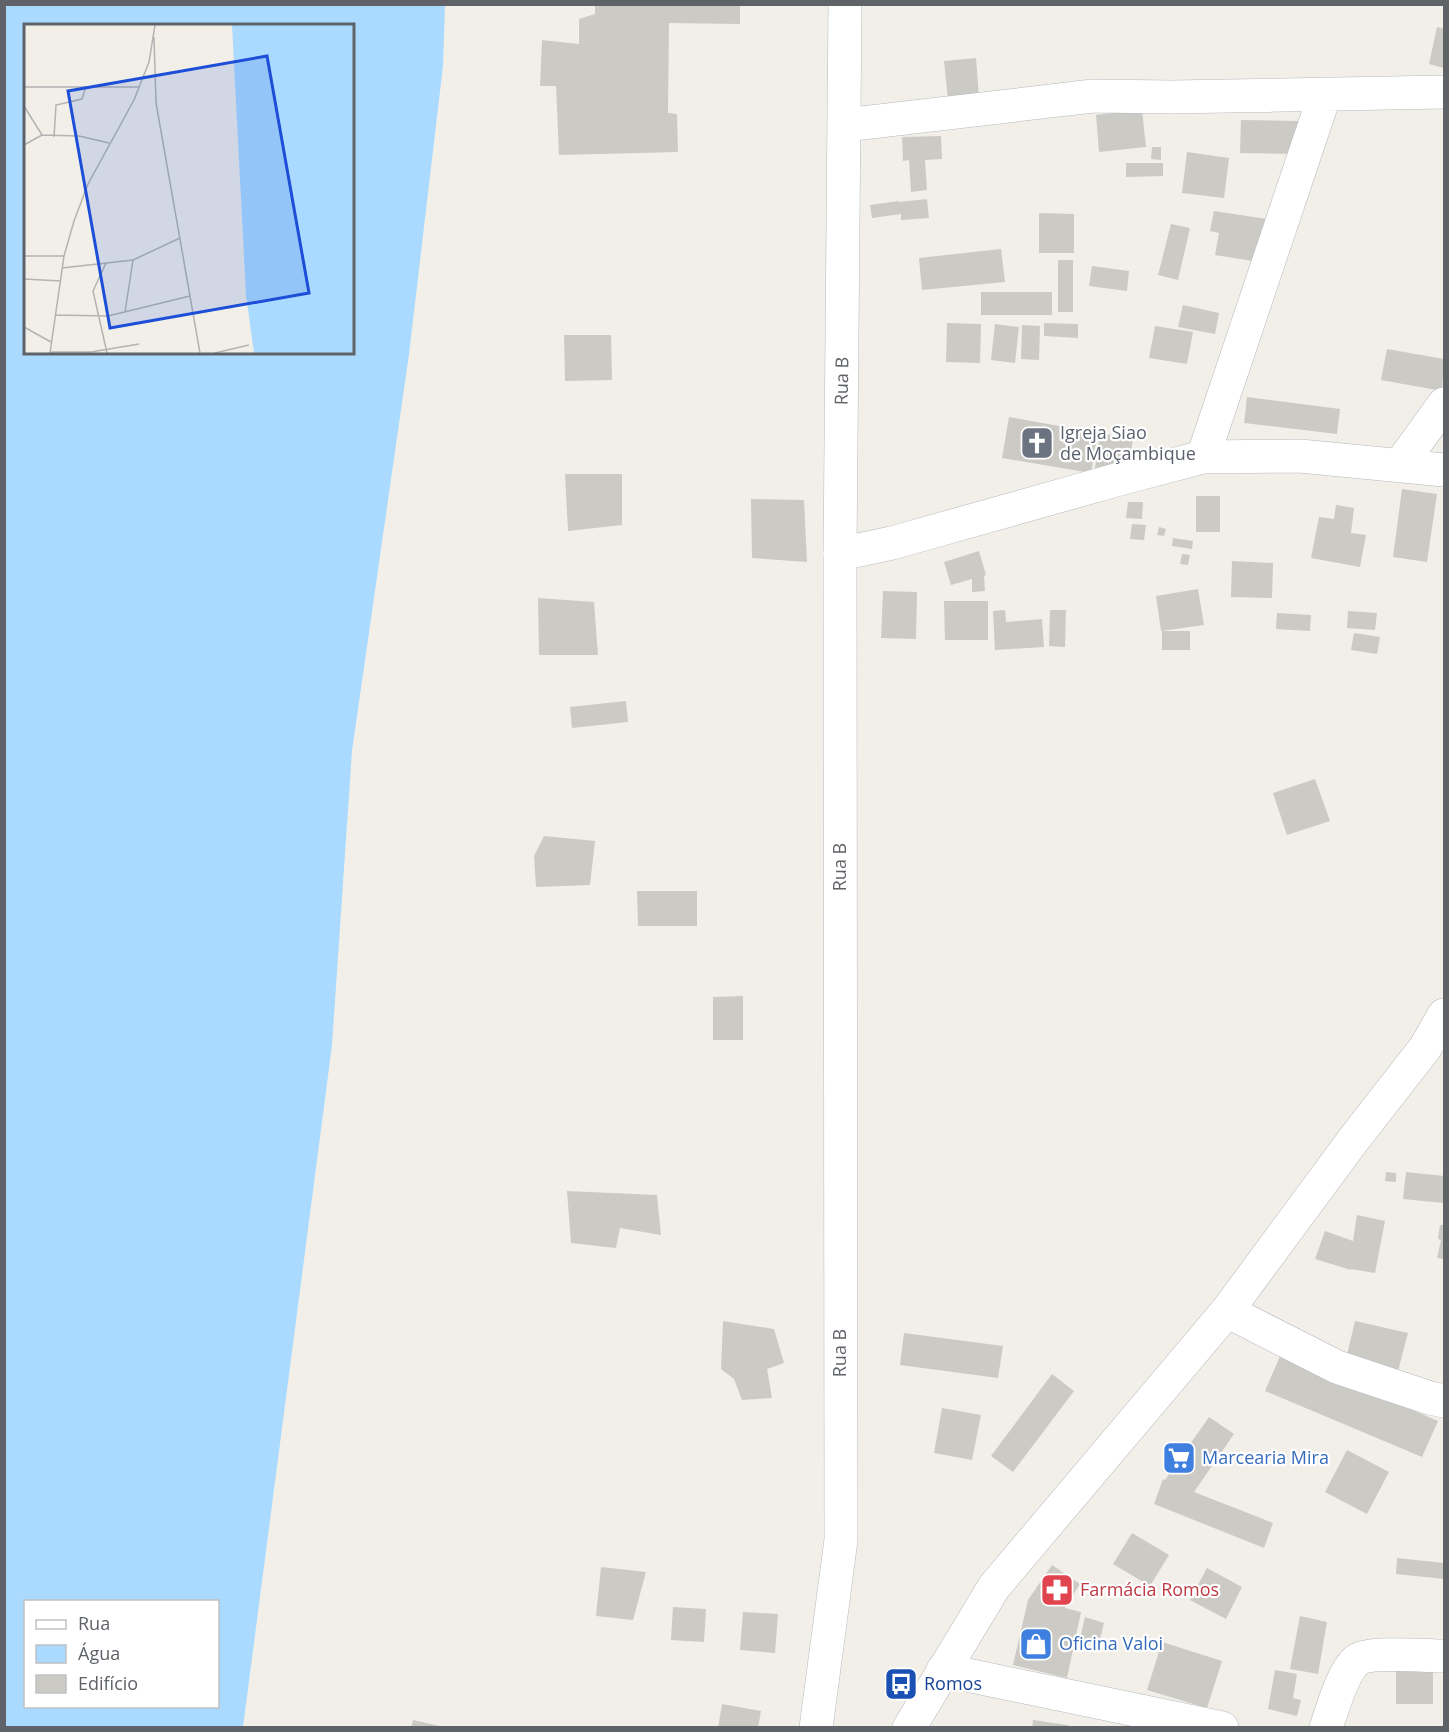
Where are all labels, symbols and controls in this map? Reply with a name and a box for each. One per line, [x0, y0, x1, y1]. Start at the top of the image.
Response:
inset map [24, 24, 354, 354]
street label: Rua B [829, 357, 853, 405]
place label: Igreja Siao de Moçambique [1060, 420, 1196, 465]
church icon: Igreja Siao de Moçambique [1019, 425, 1055, 461]
street label: Rua B [827, 843, 851, 891]
street label: Rua B [827, 1329, 851, 1377]
supermarket icon: Marcearia Mira [1161, 1440, 1197, 1476]
place label: Marcearia Mira [1202, 1445, 1329, 1469]
pharmacy icon: Farmácia Romos [1039, 1572, 1075, 1608]
place label: Farmácia Romos [1080, 1577, 1219, 1601]
legend [24, 1600, 219, 1708]
text: Rua [78, 1611, 110, 1635]
shop icon: Oficina Valoi [1018, 1626, 1054, 1662]
place label: Oficina Valoi [1059, 1631, 1163, 1655]
text: Água [78, 1641, 120, 1665]
bus stop icon: Romos [883, 1666, 919, 1702]
text: Edifício [78, 1671, 138, 1695]
place label: Romos [924, 1671, 982, 1695]

